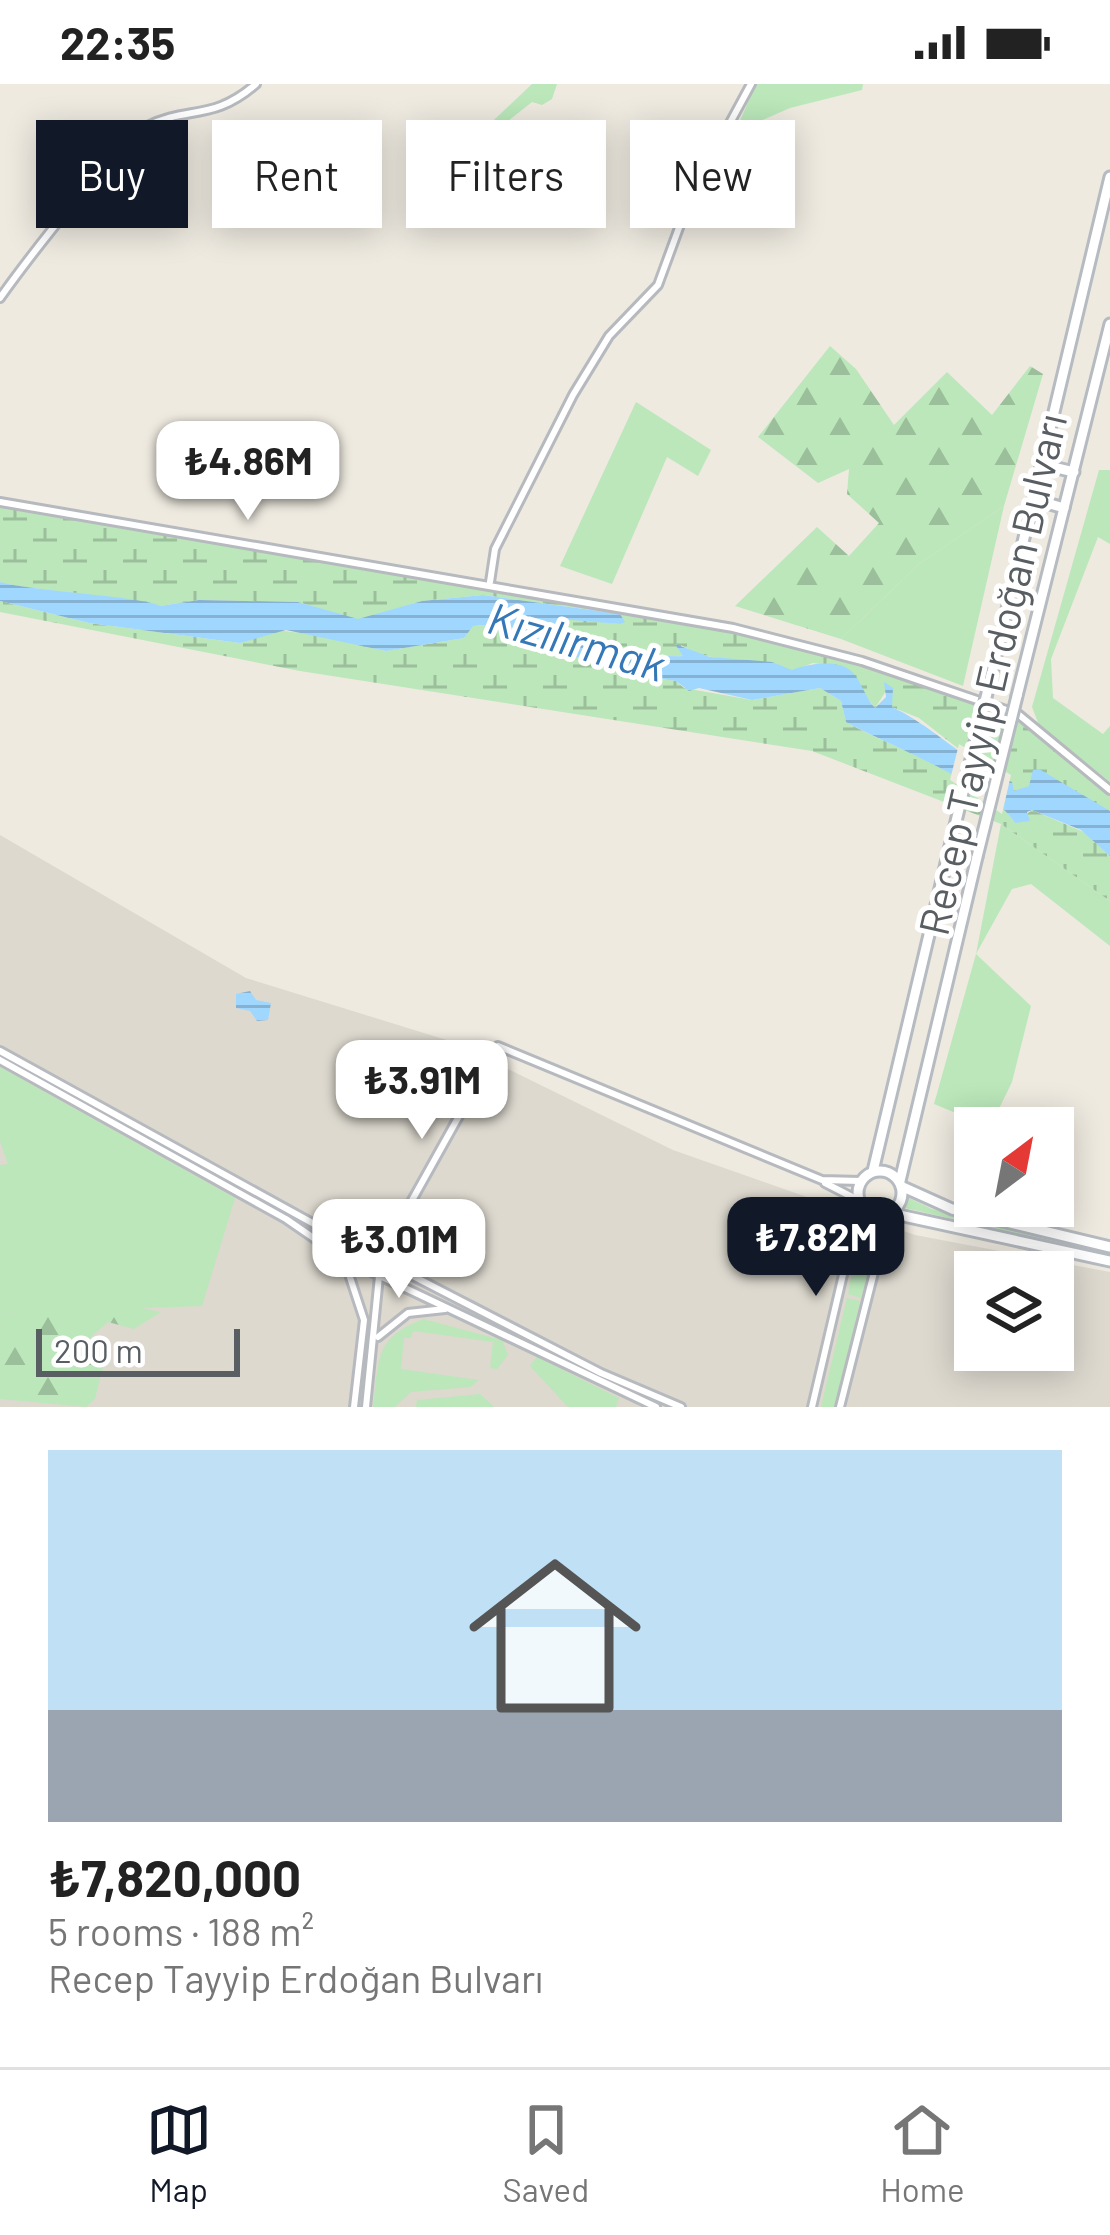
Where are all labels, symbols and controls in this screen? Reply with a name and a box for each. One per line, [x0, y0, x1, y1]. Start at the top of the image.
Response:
text: 22:35 [60, 15, 175, 69]
chip: Buy [36, 120, 188, 228]
chip: Rent [212, 120, 382, 228]
chip: Filters [406, 120, 606, 228]
chip: New [630, 120, 795, 228]
street label: Recep Tayyip Erdoğan Bulvarı [907, 408, 1076, 940]
pin: ₺4.86M [150, 421, 346, 523]
text: ₺4.86M [183, 436, 313, 483]
water label: Kızılırmak [482, 589, 672, 691]
pin: ₺3.91M [324, 1040, 520, 1142]
text: ₺3.91M [363, 1055, 481, 1102]
north arrow [954, 1107, 1074, 1227]
map controls [954, 1107, 1074, 1371]
pin: ₺7.82M [718, 1197, 914, 1299]
pin: ₺3.01M [301, 1199, 497, 1301]
text: ₺7.82M [754, 1212, 878, 1259]
text: ₺3.01M [339, 1214, 459, 1261]
button: layers [954, 1251, 1074, 1371]
scale bar [36, 1323, 240, 1376]
text: 200 m [54, 1330, 143, 1370]
icon: home [447, 1528, 663, 1744]
text: ₺7,820,000 [48, 1846, 301, 1907]
text: 5 rooms · 188 m² [48, 1907, 314, 1954]
text: Recep Tayyip Erdoğan Bulvarı [48, 1954, 543, 2001]
tab: Map [146, 2097, 212, 2209]
tab: Saved [503, 2097, 589, 2209]
tab: Home [880, 2097, 964, 2209]

